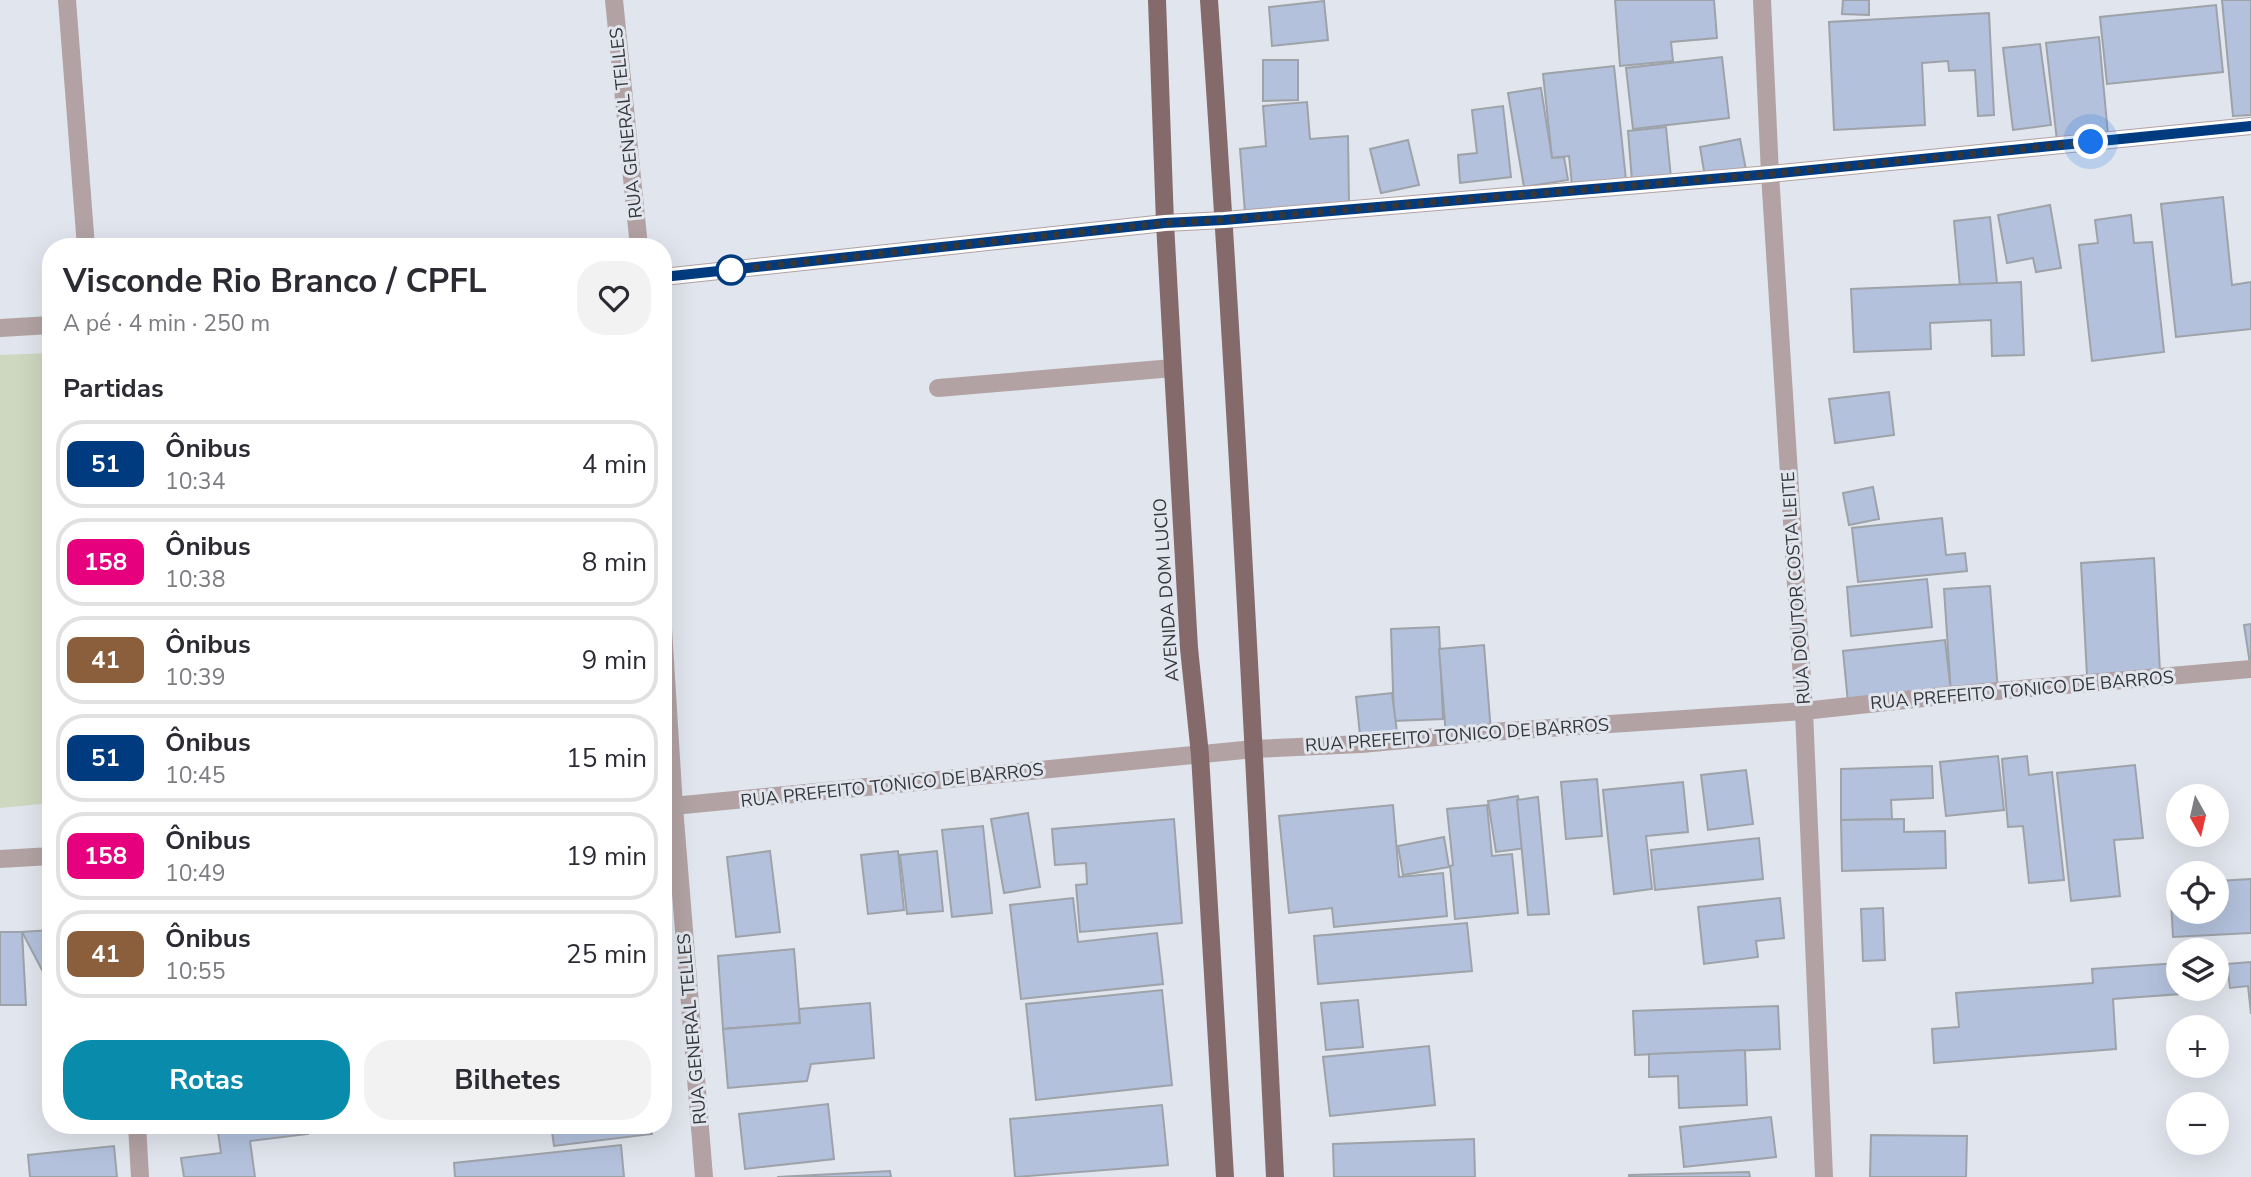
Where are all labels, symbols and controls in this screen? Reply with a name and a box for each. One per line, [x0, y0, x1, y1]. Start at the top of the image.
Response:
street label: RUA GENERAL TELLES [604, 26, 648, 220]
your location [2073, 124, 2108, 159]
unlabelled marker [716, 255, 746, 285]
text: Visconde Rio Branco / CPFL [63, 259, 486, 304]
button: heart [577, 261, 651, 335]
text: A pé · 4 min · 250 m [63, 308, 270, 339]
text: Partidas [63, 371, 164, 406]
text: Ônibus [165, 431, 251, 466]
text: 4 min [582, 447, 647, 482]
text: 51 [91, 448, 120, 480]
text: 10:34 [165, 466, 225, 497]
street label: RUA DOUTOR COSTA LEITE [1776, 471, 1816, 705]
street label: AVENIDA DOM LUCIO [1148, 497, 1184, 683]
text: Ônibus [165, 529, 251, 564]
text: 8 min [582, 545, 647, 580]
text: 158 [84, 546, 127, 578]
text: 10:38 [165, 564, 225, 595]
text: Ônibus [165, 627, 251, 662]
text: 9 min [582, 643, 647, 678]
text: 41 [91, 644, 120, 676]
text: 10:39 [165, 662, 225, 693]
street label: RUA PREFEITO TONICO DE BARROS [1869, 665, 2175, 715]
street label: RUA PREFEITO TONICO DE BARROS [1304, 712, 1610, 758]
text: Ônibus [165, 725, 251, 760]
text: 15 min [566, 741, 647, 776]
text: 51 [91, 742, 120, 774]
street label: RUA PREFEITO TONICO DE BARROS [739, 757, 1045, 813]
text: 10:45 [165, 760, 225, 791]
north arrow [2166, 784, 2230, 847]
map controls [2166, 784, 2229, 1155]
text: Ônibus [165, 823, 251, 858]
text: 19 min [566, 839, 647, 874]
text: 158 [84, 840, 127, 872]
text: 10:49 [165, 858, 225, 889]
button: locate [2166, 861, 2229, 924]
text: Ônibus [165, 921, 251, 956]
street label: RUA GENERAL TELLES [672, 932, 712, 1126]
text: 25 min [566, 937, 647, 972]
text: 41 [91, 938, 120, 970]
button: layers [2166, 938, 2229, 1001]
text: 10:55 [165, 956, 225, 987]
button: + [2166, 1015, 2229, 1078]
button: Rotas [63, 1040, 350, 1120]
button: Bilhetes [364, 1040, 651, 1120]
button: − [2166, 1092, 2229, 1155]

